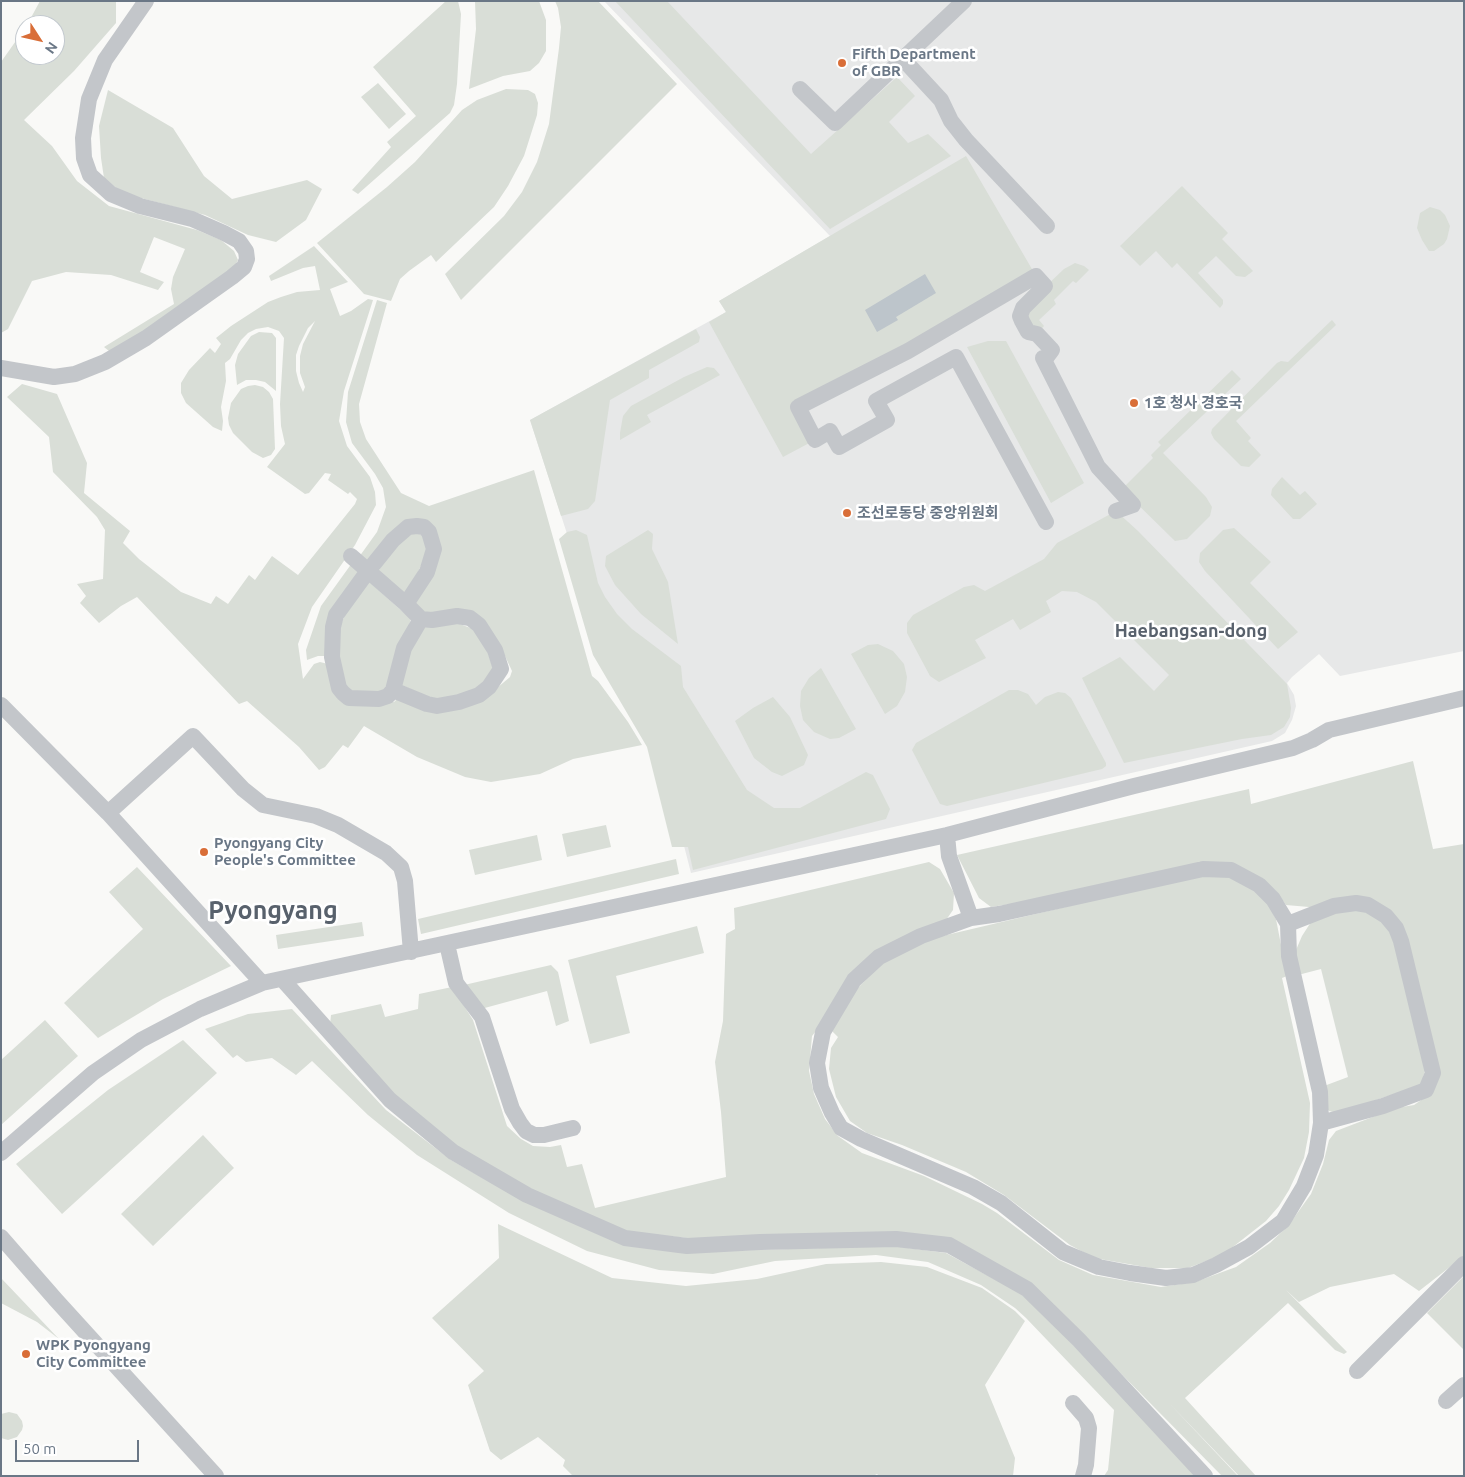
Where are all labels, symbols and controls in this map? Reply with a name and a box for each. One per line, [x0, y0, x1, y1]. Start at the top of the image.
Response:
north arrow [15, 15, 65, 65]
text: N [42, 39, 61, 57]
place label: Fifth Department of GBR [852, 45, 976, 80]
marker: Fifth Department of GBR [836, 57, 848, 69]
place label: 1호 청사 경호국 [1144, 394, 1242, 412]
marker: 1호 청사 경호국 [1128, 397, 1140, 409]
place label: 조선로동당 중앙위원회 [857, 504, 999, 522]
marker: 조선로동당 중앙위원회 [841, 507, 853, 519]
district label: Haebangsan-dong [1115, 620, 1267, 642]
place label: Pyongyang City People's Committee [214, 834, 356, 869]
marker: Pyongyang City People's Committee [198, 846, 210, 858]
district label: Pyongyang [208, 896, 338, 926]
place label: WPK Pyongyang City Committee [36, 1336, 151, 1371]
marker: WPK Pyongyang City Committee [20, 1348, 32, 1360]
scale bar [18, 1430, 141, 1462]
text: 50 m [23, 1440, 56, 1457]

